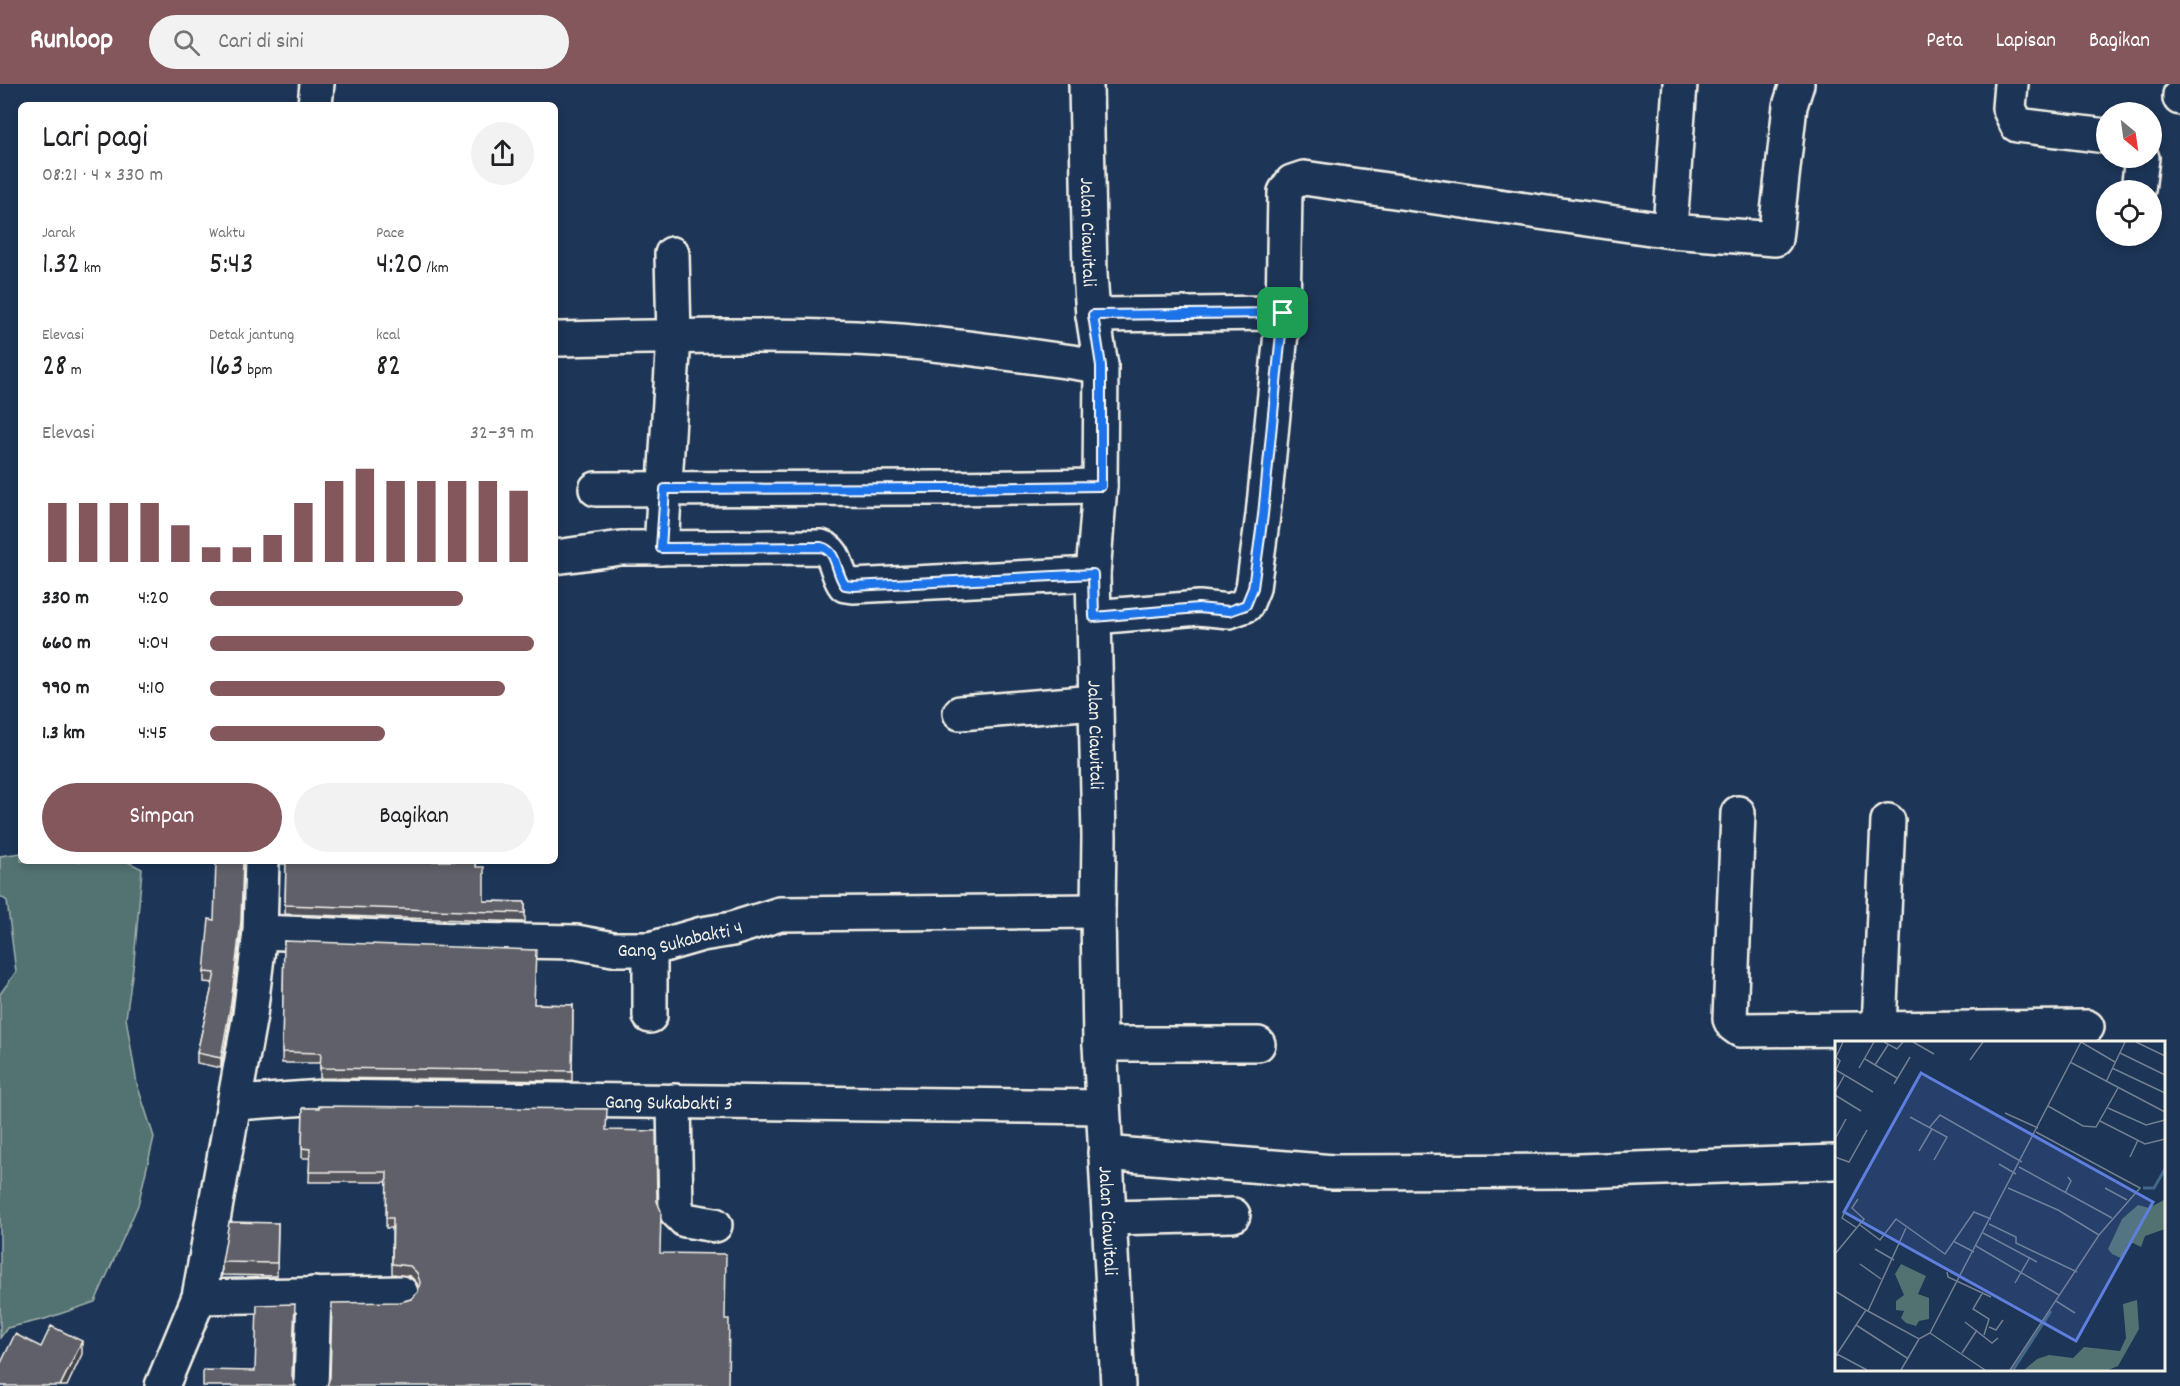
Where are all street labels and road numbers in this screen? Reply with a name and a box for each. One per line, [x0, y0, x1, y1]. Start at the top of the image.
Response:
street label: Jalan Ciawitali [1071, 177, 1102, 288]
street label: Jalan Ciawitali [1078, 680, 1109, 790]
street label: Gang Sukabakti 4 [617, 915, 747, 966]
street label: Gang Sukabakti 3 [605, 1090, 733, 1119]
street label: Jalan Ciawitali [1089, 1165, 1123, 1276]

